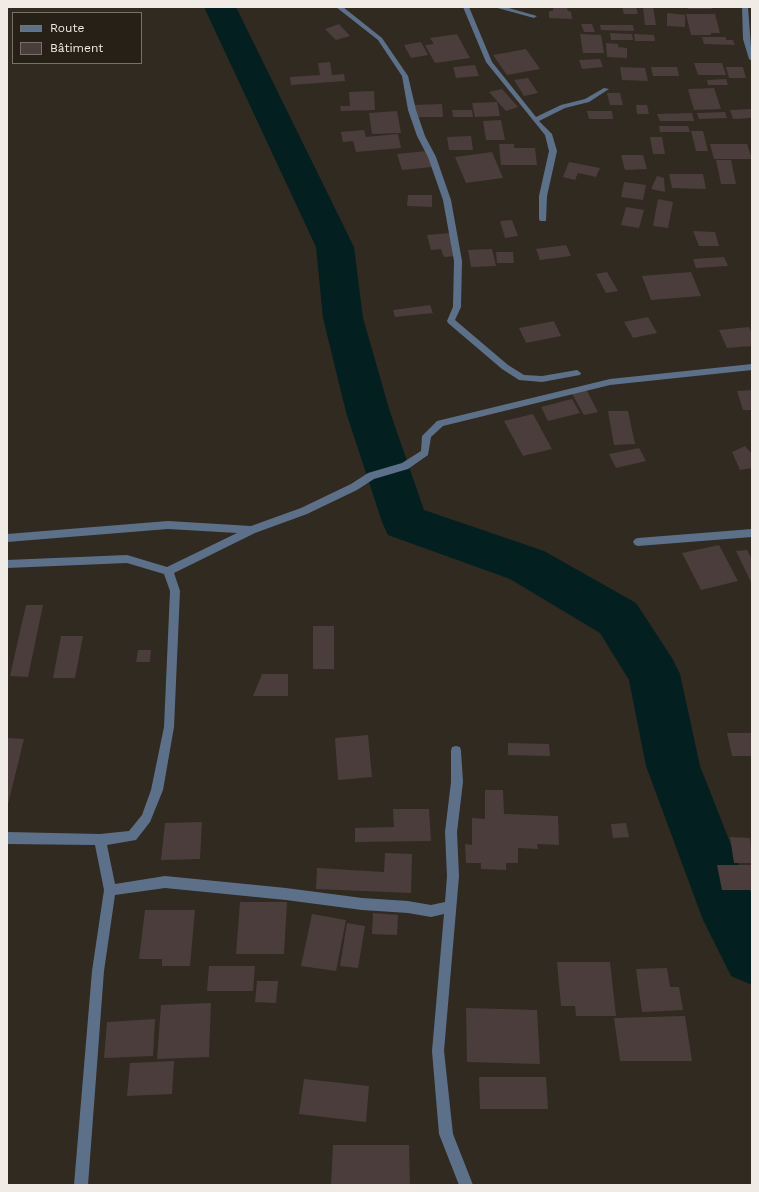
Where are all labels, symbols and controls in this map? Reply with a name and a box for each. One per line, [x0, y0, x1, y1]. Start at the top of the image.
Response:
legend [12, 12, 142, 64]
text: Route [50, 21, 84, 35]
text: Bâtiment [50, 41, 103, 55]

